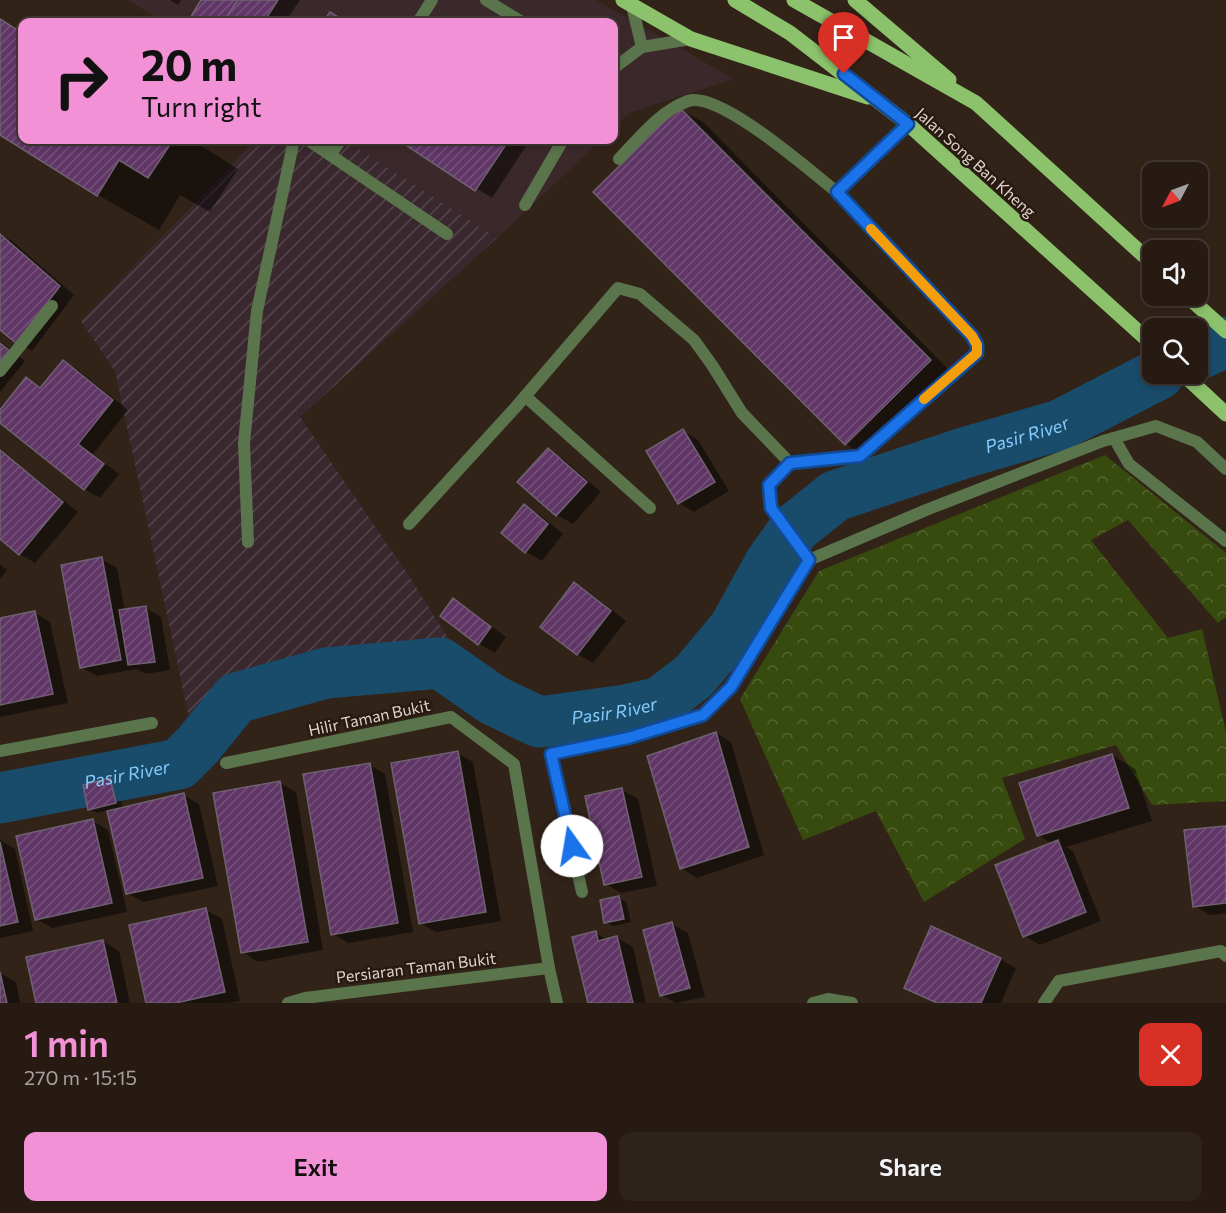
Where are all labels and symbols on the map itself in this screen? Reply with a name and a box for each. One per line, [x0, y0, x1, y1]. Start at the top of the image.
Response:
pin [818, 12, 869, 74]
street label: Jalan Song Ban Kheng [912, 103, 1040, 221]
north arrow [1142, 162, 1208, 228]
water label: Pasir River [982, 411, 1074, 457]
water label: Pasir River [570, 692, 660, 728]
street label: Hilir Taman Bukit [306, 695, 432, 739]
water label: Pasir River [82, 755, 172, 793]
position arrow [540, 814, 604, 878]
street label: Persiaran Taman Bukit [335, 948, 498, 986]

